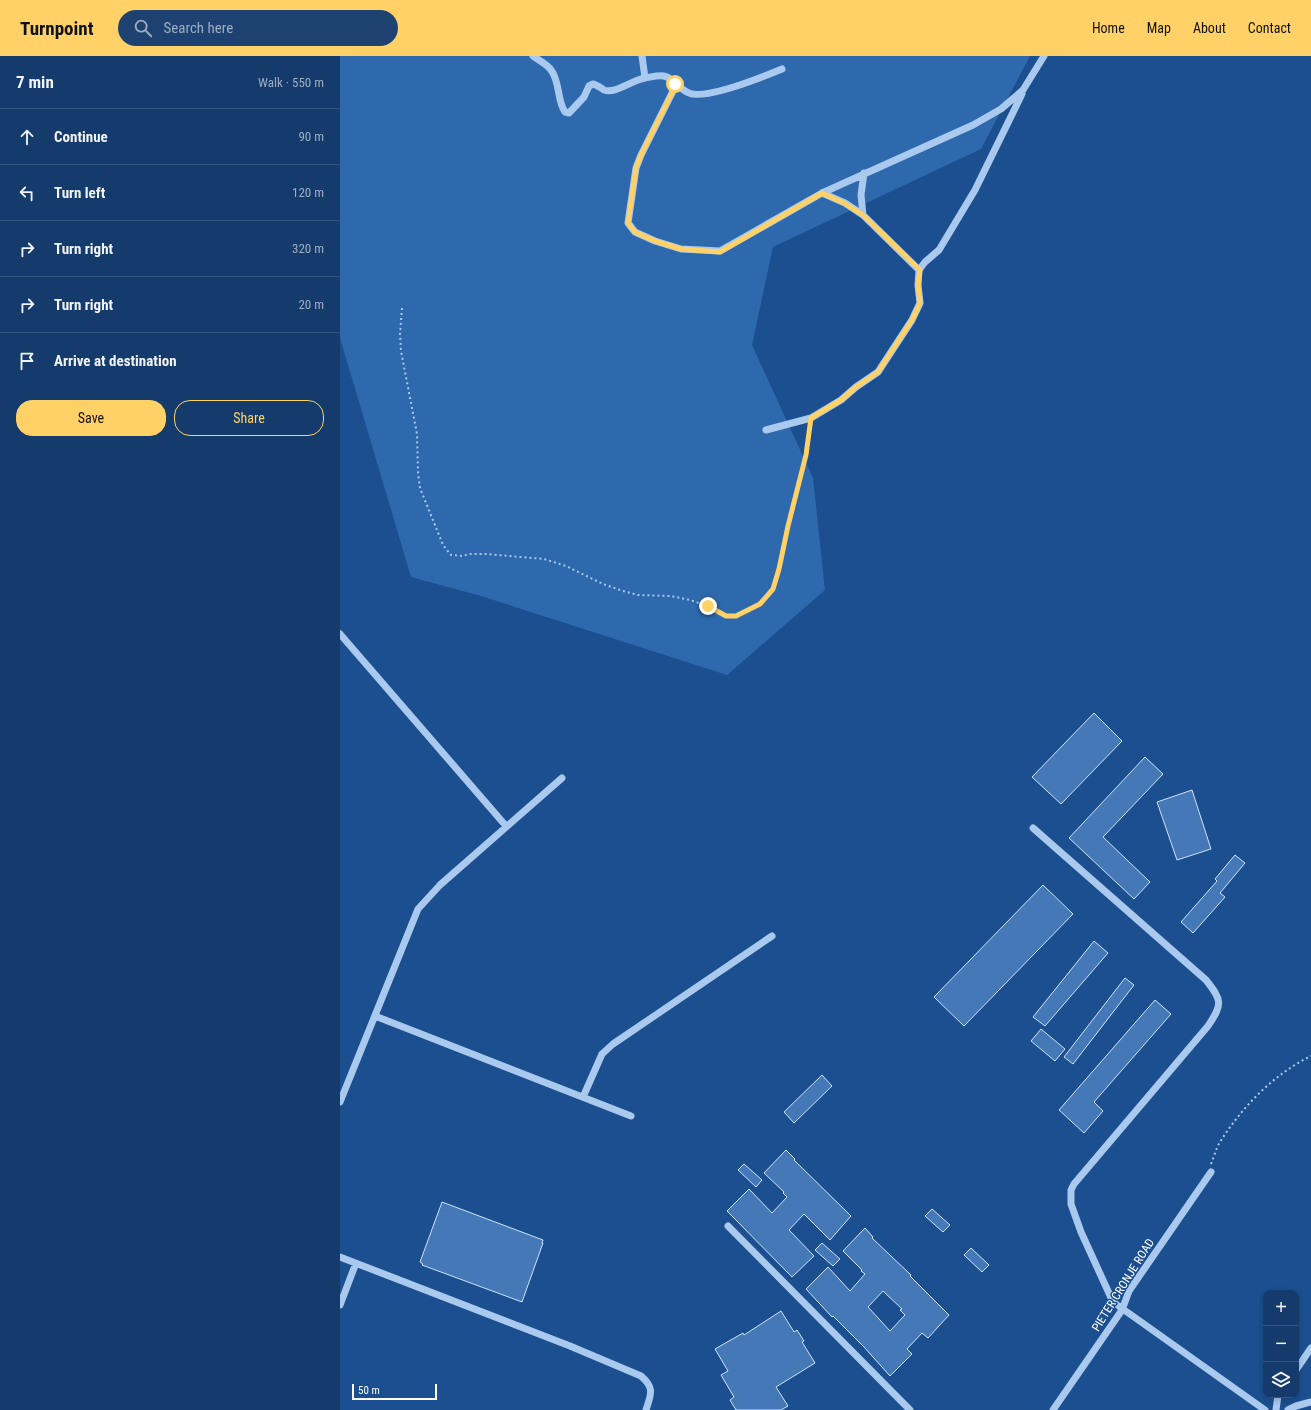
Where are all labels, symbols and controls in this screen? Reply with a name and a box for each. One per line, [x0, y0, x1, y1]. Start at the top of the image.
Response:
search box [118, 10, 398, 46]
text: Turnpoint [20, 17, 94, 40]
icon: search [132, 17, 154, 39]
text: Search here [164, 19, 233, 37]
text: Home [1092, 20, 1125, 36]
text: Map [1147, 20, 1171, 36]
text: About [1193, 20, 1226, 36]
text: Contact [1248, 20, 1291, 36]
text: 7 min [16, 72, 54, 92]
text: Walk · 550 m [258, 75, 324, 90]
route start [666, 75, 684, 93]
icon: ahead [16, 126, 38, 148]
text: Continue [54, 128, 108, 146]
text: 90 m [298, 129, 324, 144]
icon: left [16, 182, 38, 204]
text: Turn left [54, 184, 105, 202]
text: 120 m [292, 185, 324, 200]
icon: right [16, 238, 38, 260]
text: Turn right [54, 240, 113, 258]
text: 320 m [292, 241, 324, 256]
icon: right [16, 294, 38, 316]
text: Turn right [54, 296, 113, 314]
text: 20 m [298, 297, 324, 312]
icon: arrive [16, 350, 38, 372]
text: Arrive at destination [54, 352, 177, 370]
button: Save [16, 400, 166, 436]
button: Share [174, 400, 324, 436]
route end [699, 597, 717, 615]
street label: PIETER CRONJE ROAD [1089, 1236, 1157, 1334]
map controls [1263, 1290, 1299, 1398]
button: + [1263, 1290, 1299, 1326]
button: − [1263, 1326, 1299, 1362]
button: layers [1263, 1362, 1299, 1398]
scale bar [352, 1382, 437, 1401]
text: 50 m [358, 1384, 380, 1397]

